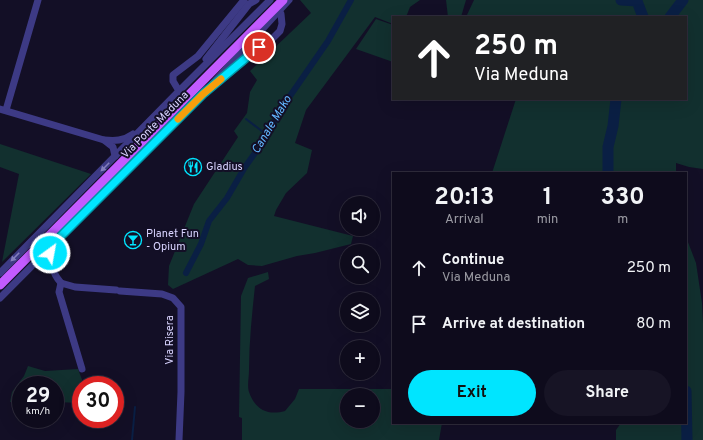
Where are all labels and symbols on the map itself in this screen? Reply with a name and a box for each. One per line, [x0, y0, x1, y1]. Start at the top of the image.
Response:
pin [242, 30, 276, 64]
street label: Via Ponte Meduna [118, 88, 192, 162]
water label: Canale Mako [248, 92, 296, 157]
restaurant icon: Gladius [183, 157, 203, 177]
place label: Gladius [206, 160, 243, 174]
one-way arrow [100, 162, 110, 172]
place label: Planet Fun - Opium [146, 227, 199, 254]
bar icon: Planet Fun - Opium [123, 230, 143, 250]
position arrow [29, 232, 71, 274]
one-way arrow [10, 252, 20, 262]
street label: Via Risera [163, 315, 177, 365]
speed limit sign: 30 [72, 376, 124, 428]

